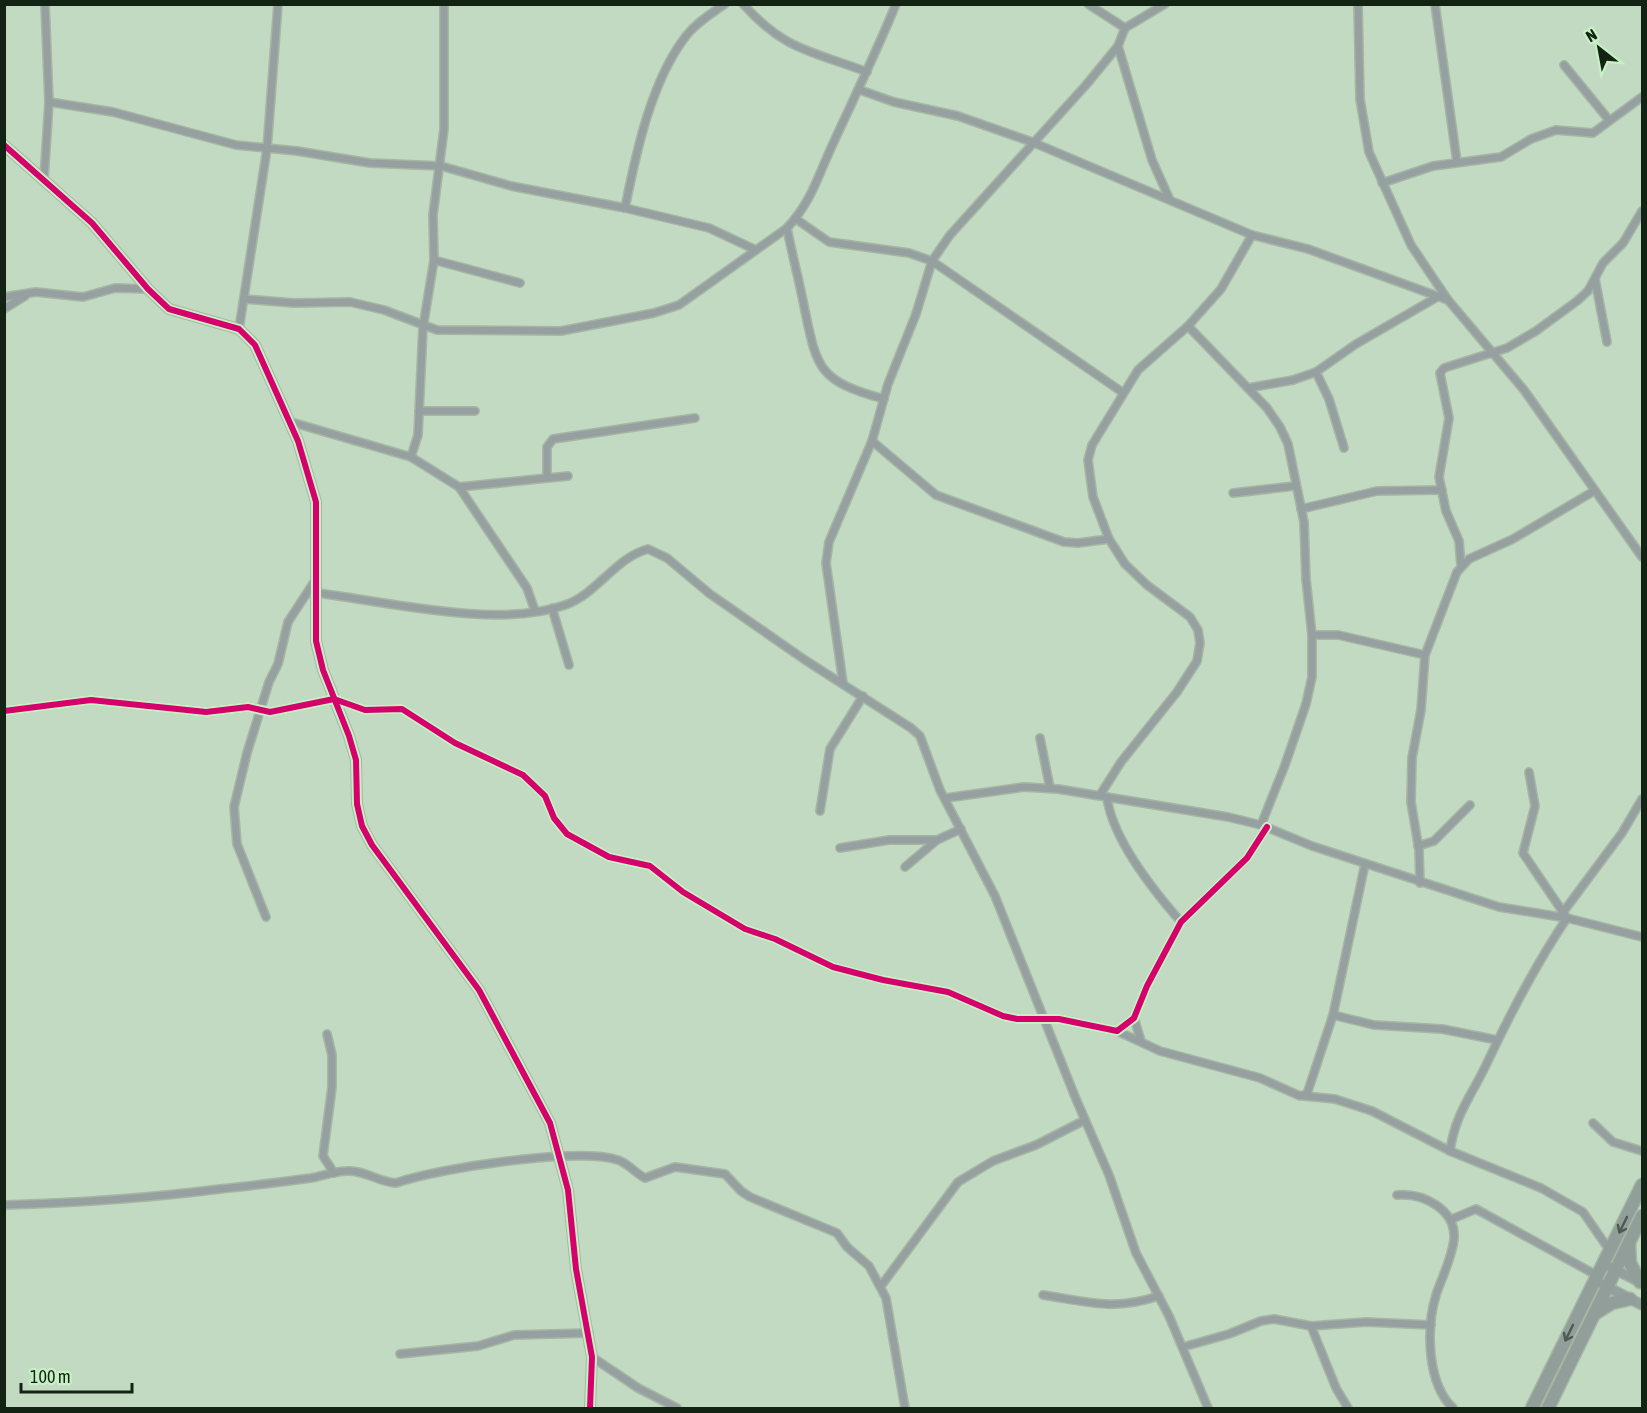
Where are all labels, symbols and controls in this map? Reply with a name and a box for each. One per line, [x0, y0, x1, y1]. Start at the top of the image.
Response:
north arrow [1569, 18, 1629, 78]
text: N [1583, 25, 1600, 45]
one-way arrow [1616, 1215, 1628, 1233]
one-way arrow [1563, 1324, 1574, 1342]
scale bar [21, 1356, 132, 1394]
text: 100 m [30, 1366, 71, 1387]

